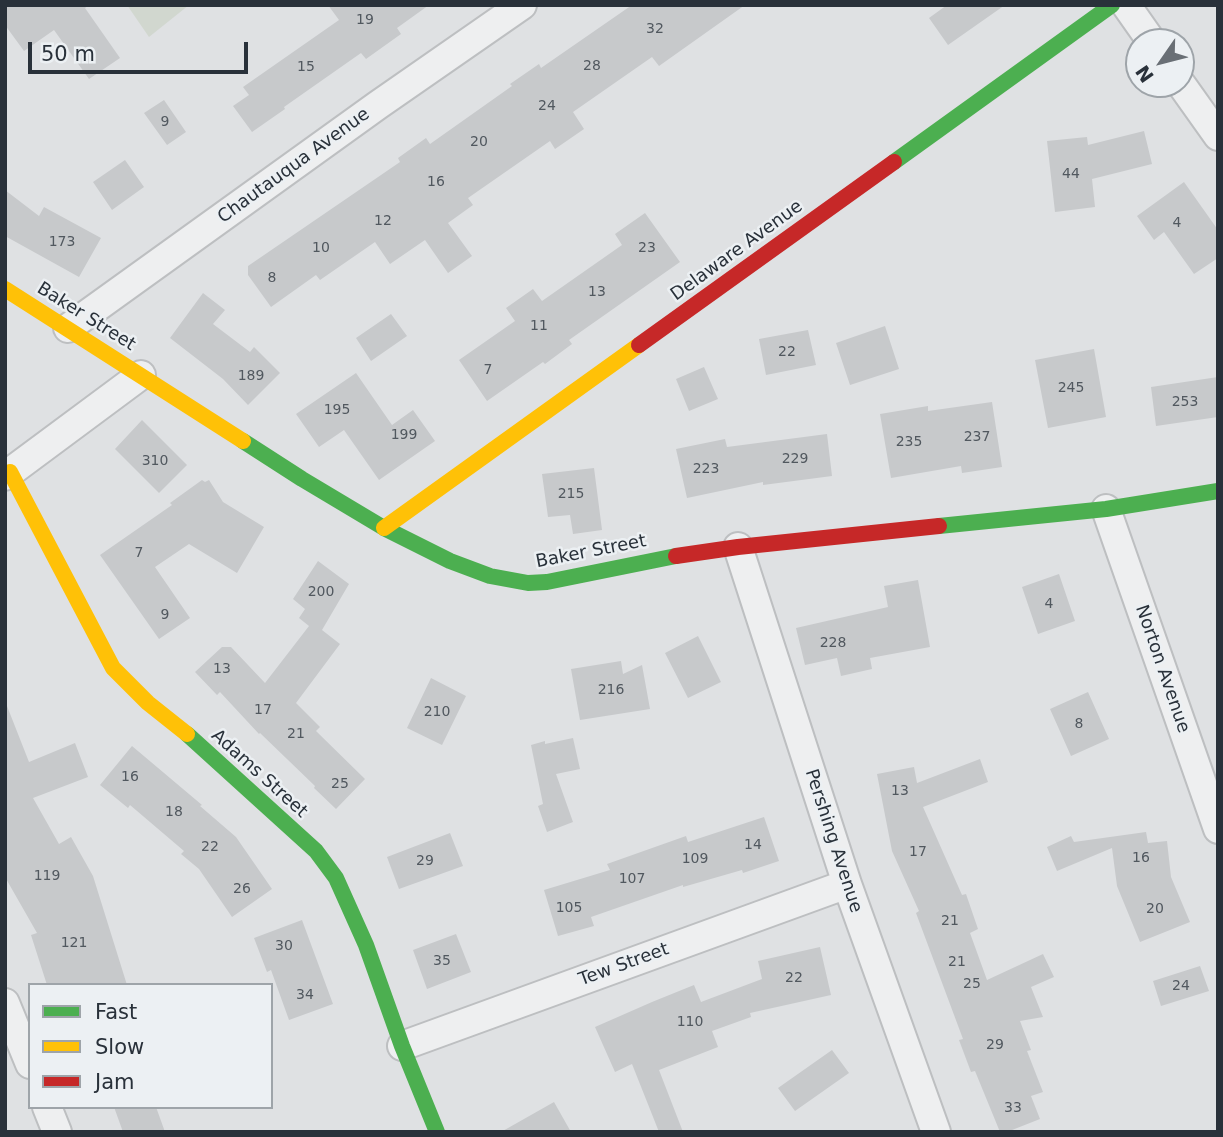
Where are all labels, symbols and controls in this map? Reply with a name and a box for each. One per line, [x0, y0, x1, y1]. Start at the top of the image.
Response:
house number: 19 [356, 12, 374, 28]
house number: 32 [646, 21, 664, 37]
scale bar [32, 28, 252, 72]
north arrow [1125, 28, 1195, 98]
text: 50 m [41, 42, 95, 66]
house number: 28 [583, 58, 601, 74]
house number: 15 [297, 59, 315, 75]
text: N [1131, 61, 1158, 87]
house number: 24 [538, 98, 556, 114]
street label: Chautauqua Avenue [214, 104, 374, 228]
house number: 9 [161, 114, 169, 130]
house number: 20 [470, 134, 488, 150]
house number: 44 [1062, 166, 1080, 182]
house number: 16 [427, 174, 445, 190]
street label: Delaware Avenue [667, 196, 807, 306]
house number: 12 [374, 213, 392, 229]
house number: 4 [1173, 215, 1181, 231]
house number: 173 [49, 234, 75, 250]
house number: 10 [312, 240, 330, 256]
house number: 23 [638, 240, 656, 256]
house number: 8 [268, 270, 276, 286]
street label: Baker Street [33, 278, 139, 356]
house number: 13 [588, 284, 606, 300]
house number: 11 [530, 318, 548, 334]
house number: 22 [778, 344, 796, 360]
house number: 7 [484, 362, 492, 378]
house number: 189 [238, 368, 264, 384]
house number: 245 [1058, 380, 1084, 396]
house number: 253 [1172, 394, 1198, 410]
house number: 195 [324, 402, 350, 418]
house number: 199 [391, 427, 417, 443]
house number: 237 [964, 429, 990, 445]
house number: 235 [896, 434, 922, 450]
house number: 229 [782, 451, 808, 467]
house number: 310 [142, 453, 168, 469]
house number: 223 [693, 461, 719, 477]
house number: 215 [558, 486, 584, 502]
street label: Baker Street [534, 531, 648, 573]
house number: 7 [135, 545, 143, 561]
house number: 200 [308, 584, 334, 600]
house number: 4 [1045, 596, 1053, 612]
street label: Norton Avenue [1130, 602, 1194, 736]
house number: 9 [161, 607, 169, 623]
house number: 228 [820, 635, 846, 651]
house number: 13 [213, 661, 231, 677]
house number: 216 [598, 682, 624, 698]
house number: 17 [254, 702, 272, 718]
house number: 210 [424, 704, 450, 720]
house number: 8 [1075, 716, 1083, 732]
street label: Adams Street [207, 725, 311, 823]
house number: 21 [287, 726, 305, 742]
street label: Pershing Avenue [800, 766, 866, 916]
house number: 16 [121, 769, 139, 785]
house number: 25 [331, 776, 349, 792]
house number: 13 [891, 783, 909, 799]
house number: 18 [165, 804, 183, 820]
house number: 14 [744, 837, 762, 853]
house number: 22 [201, 839, 219, 855]
house number: 17 [909, 844, 927, 860]
house number: 16 [1132, 850, 1150, 866]
house number: 109 [682, 851, 708, 867]
house number: 29 [416, 853, 434, 869]
house number: 119 [34, 868, 60, 884]
house number: 107 [619, 871, 645, 887]
house number: 26 [233, 881, 251, 897]
house number: 105 [556, 900, 582, 916]
house number: 20 [1146, 901, 1164, 917]
house number: 21 [941, 913, 959, 929]
house number: 121 [61, 935, 87, 951]
house number: 30 [275, 938, 293, 954]
street label: Tew Street [576, 939, 672, 991]
house number: 35 [433, 953, 451, 969]
house number: 21 [948, 954, 966, 970]
house number: 22 [785, 970, 803, 986]
house number: 25 [963, 976, 981, 992]
house number: 24 [1172, 978, 1190, 994]
legend [28, 983, 273, 1109]
house number: 34 [296, 987, 314, 1003]
text: Fast [95, 1000, 137, 1024]
house number: 110 [677, 1014, 703, 1030]
text: Slow [95, 1035, 144, 1059]
house number: 29 [986, 1037, 1004, 1053]
text: Jam [95, 1070, 135, 1094]
house number: 33 [1004, 1100, 1022, 1116]

